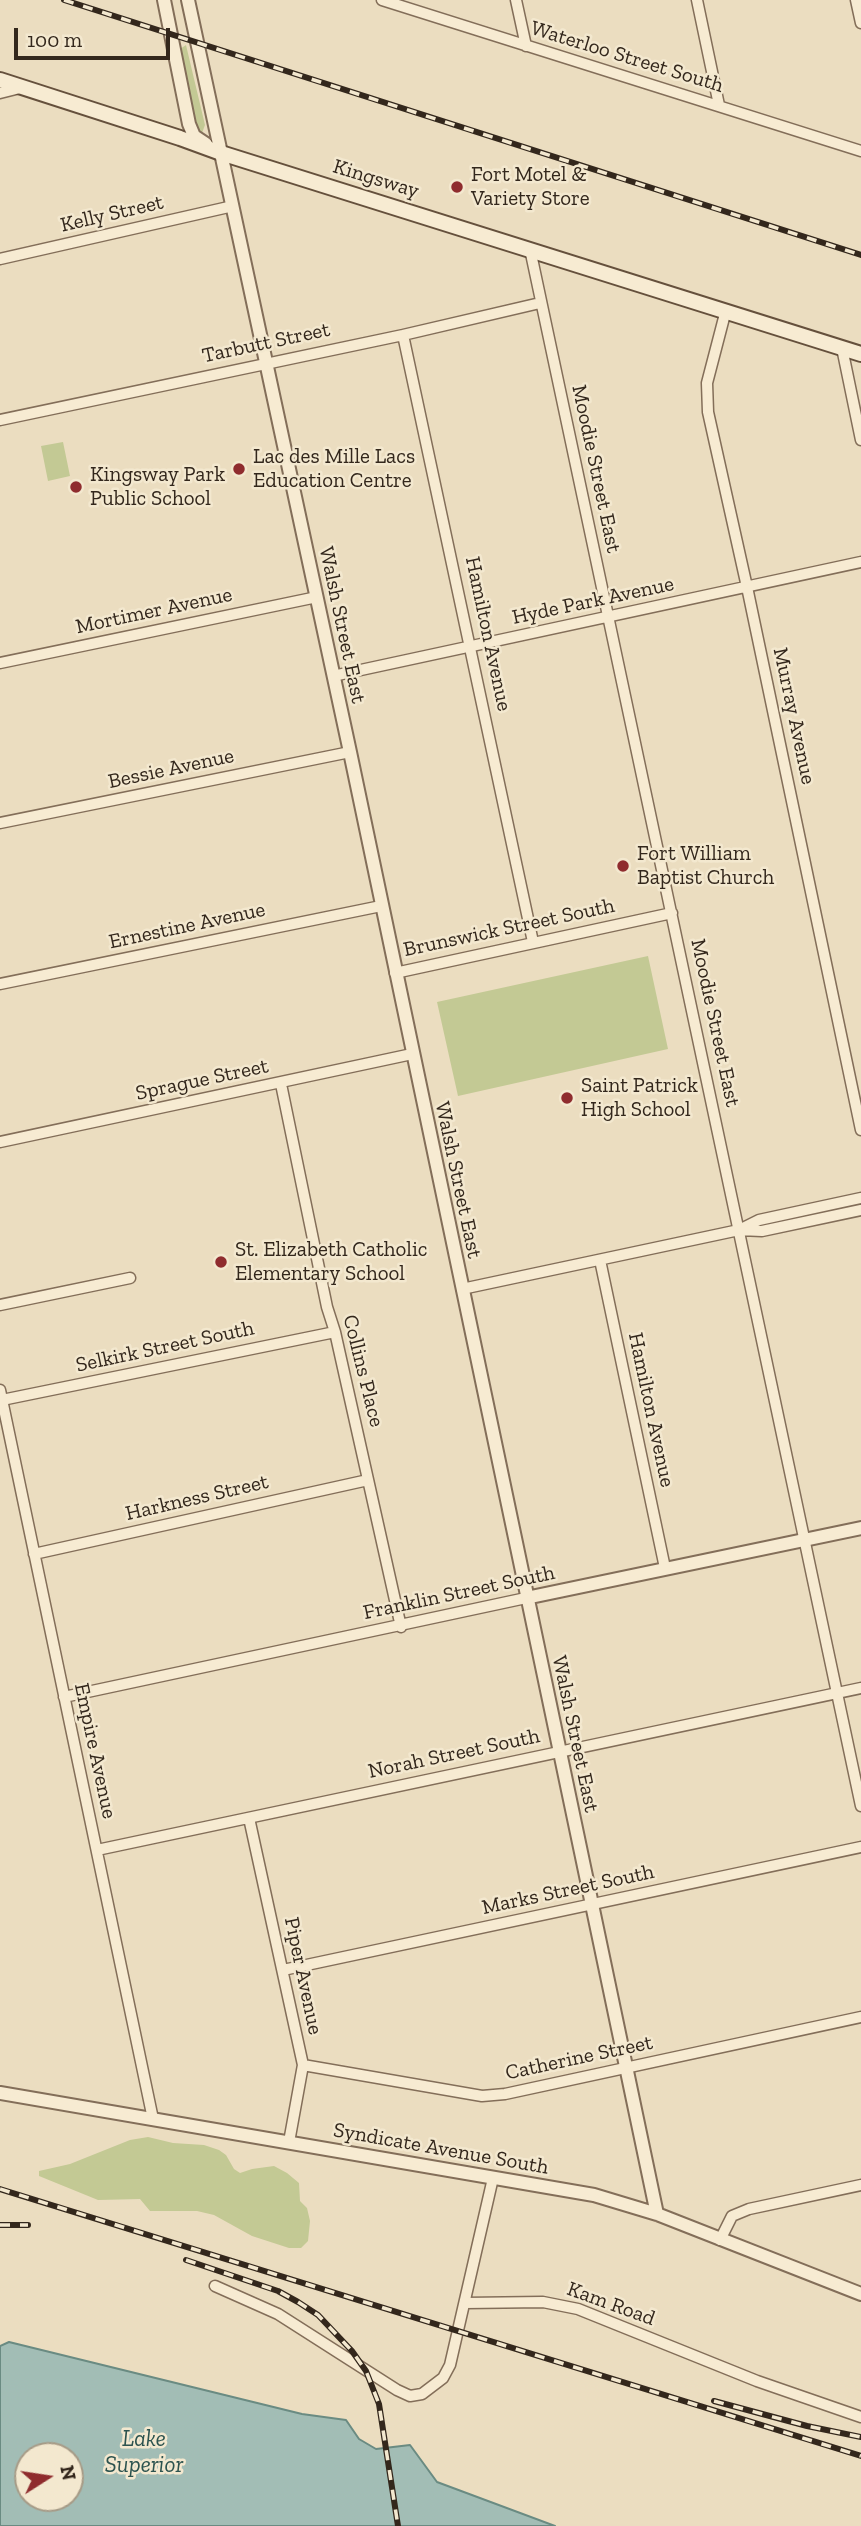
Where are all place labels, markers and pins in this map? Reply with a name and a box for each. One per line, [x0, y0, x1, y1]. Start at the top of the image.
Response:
place label: Fort Motel & Variety Store [471, 162, 590, 212]
marker: Fort Motel & Variety Store [449, 179, 465, 195]
place label: Lac des Mille Lacs Education Centre [253, 444, 415, 494]
marker: Lac des Mille Lacs Education Centre [231, 461, 247, 477]
place label: Kingsway Park Public School [90, 462, 225, 512]
marker: Kingsway Park Public School [68, 479, 84, 495]
place label: Fort William Baptist Church [637, 841, 774, 891]
marker: Fort William Baptist Church [615, 858, 631, 874]
place label: Saint Patrick High School [581, 1073, 698, 1123]
marker: Saint Patrick High School [559, 1090, 575, 1106]
place label: St. Elizabeth Catholic Elementary School [235, 1237, 427, 1287]
marker: St. Elizabeth Catholic Elementary School [213, 1254, 229, 1270]

